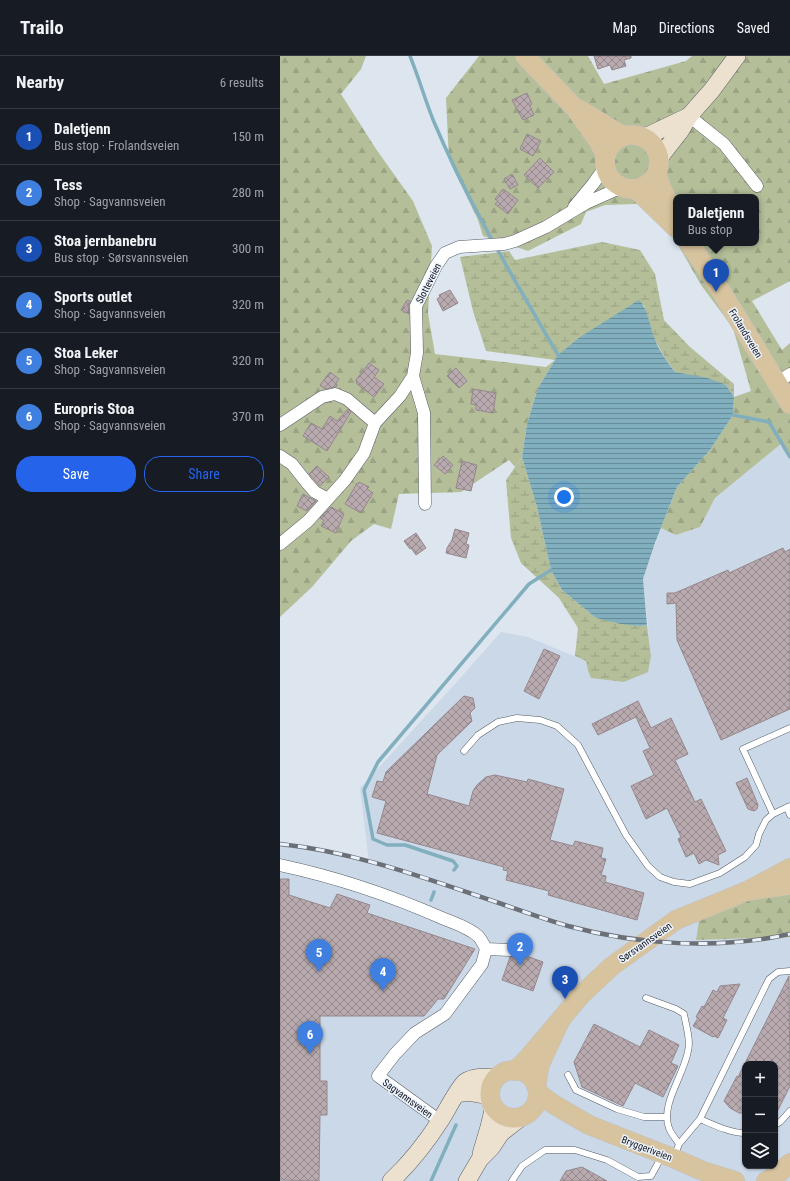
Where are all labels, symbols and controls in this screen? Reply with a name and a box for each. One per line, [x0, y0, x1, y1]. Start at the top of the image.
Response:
text: Trailo [20, 16, 64, 39]
text: Map [613, 20, 637, 36]
text: Directions [659, 20, 715, 36]
text: Saved [737, 20, 770, 36]
text: Nearby [16, 72, 64, 92]
text: 6 results [220, 75, 264, 90]
text: Daletjenn [54, 120, 111, 138]
text: 1 [26, 129, 32, 144]
text: 150 m [232, 129, 264, 144]
text: Bus stop · Frolandsveien [54, 138, 179, 153]
text: Tess [54, 176, 82, 194]
text: 2 [26, 185, 32, 200]
text: 280 m [232, 185, 264, 200]
text: Shop · Sagvannsveien [54, 194, 166, 209]
popup [673, 194, 759, 246]
text: Daletjenn [688, 204, 744, 222]
text: Bus stop [688, 222, 733, 237]
text: Stoa jernbanebru [54, 232, 157, 250]
text: 3 [26, 241, 32, 256]
text: 300 m [232, 241, 264, 256]
text: Bus stop · Sørsvannsveien [54, 250, 188, 265]
pin: 1 [703, 259, 729, 292]
street label: Slotteveien [414, 261, 443, 305]
text: Sports outlet [54, 288, 132, 306]
text: 4 [26, 297, 32, 312]
text: 320 m [232, 297, 264, 312]
text: Shop · Sagvannsveien [54, 306, 166, 321]
street label: Frolandsveien [727, 307, 764, 360]
text: Stoa Leker [54, 344, 118, 362]
text: 5 [26, 353, 32, 368]
text: 320 m [232, 353, 264, 368]
text: Shop · Sagvannsveien [54, 362, 166, 377]
text: Europris Stoa [54, 400, 134, 418]
text: 6 [26, 409, 32, 424]
text: 370 m [232, 409, 264, 424]
text: Shop · Sagvannsveien [54, 418, 166, 433]
button: Save [16, 456, 136, 492]
button: Share [144, 456, 264, 492]
your location [554, 487, 574, 507]
street label: Sørsvannsveien [617, 920, 674, 965]
pin: 2 [507, 933, 533, 966]
pin: 5 [306, 939, 332, 972]
pin: 4 [370, 958, 396, 991]
pin: 3 [552, 966, 578, 999]
pin: 6 [297, 1021, 323, 1054]
map controls [742, 1061, 778, 1169]
button: + [742, 1061, 778, 1097]
street label: Sagvannsveien [381, 1077, 435, 1120]
button: − [742, 1097, 778, 1133]
button: layers [742, 1133, 778, 1169]
street label: Bryggeriveien [620, 1134, 674, 1163]

